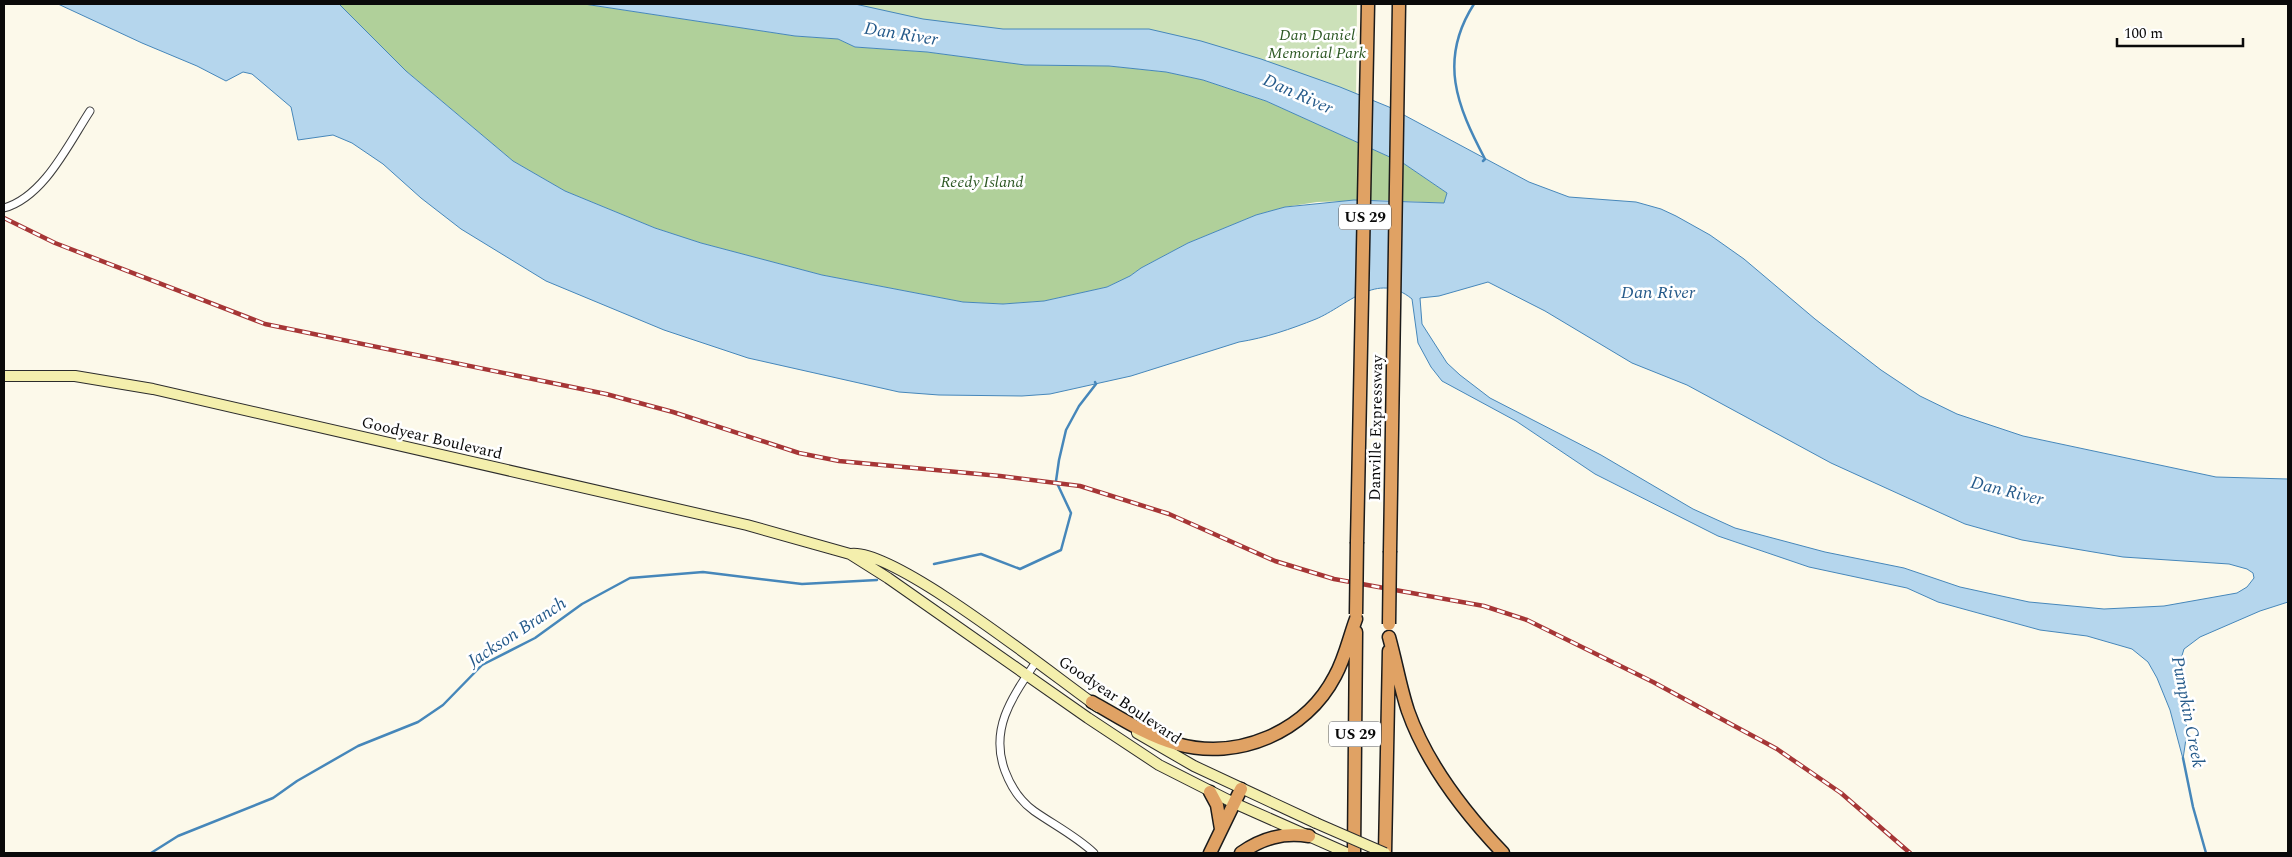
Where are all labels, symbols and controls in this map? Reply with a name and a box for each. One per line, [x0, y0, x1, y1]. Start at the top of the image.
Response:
water label: Dan River [862, 15, 941, 53]
scale bar [2117, 15, 2243, 47]
text: 100 m [2124, 22, 2163, 45]
park label: Dan Daniel Memorial Park [1268, 23, 1367, 65]
water label: Dan River [1259, 67, 1338, 122]
park label: Reedy Island [940, 170, 1024, 194]
road number: US 29 [1339, 204, 1391, 230]
water label: Dan River [1621, 279, 1696, 306]
street label: Danville Expressway [1363, 354, 1389, 501]
street label: Goodyear Boulevard [359, 410, 505, 466]
water label: Dan River [1968, 469, 2047, 513]
water label: Jackson Branch [461, 590, 572, 675]
street label: Goodyear Boulevard [1054, 650, 1186, 750]
water label: Pumpkin Creek [2164, 654, 2212, 771]
road number: US 29 [1329, 722, 1381, 746]

